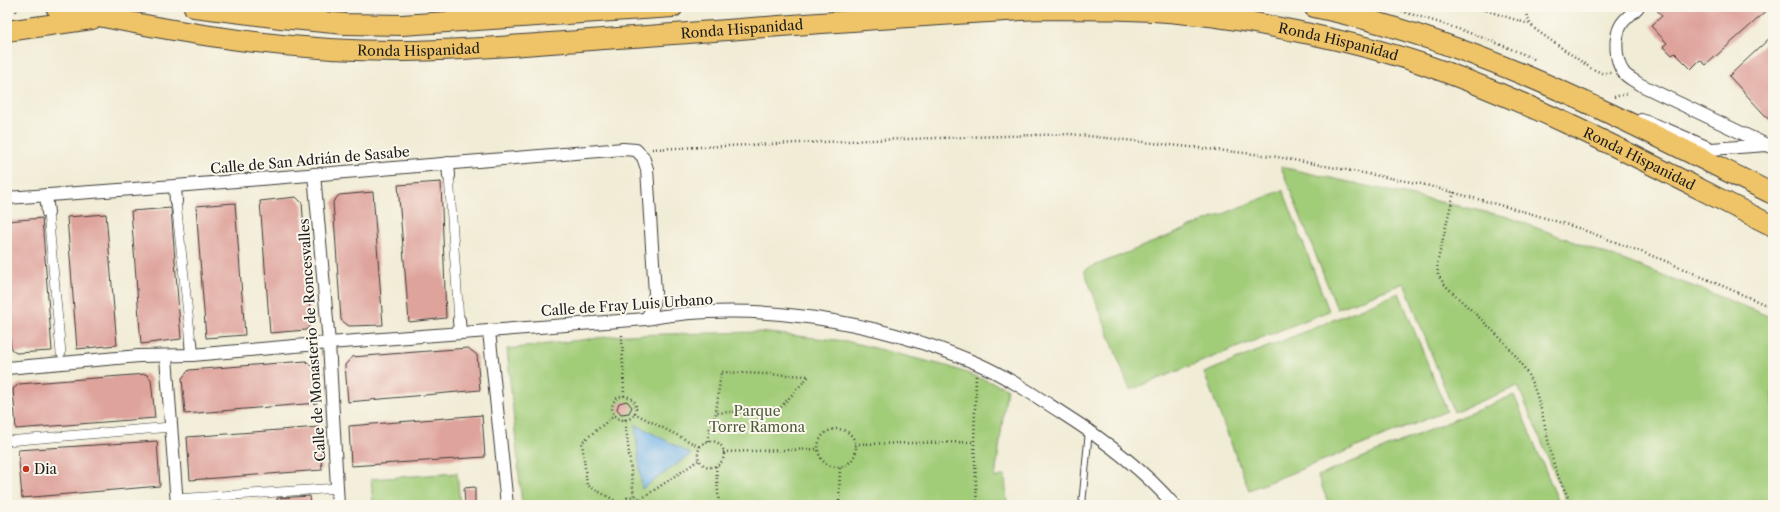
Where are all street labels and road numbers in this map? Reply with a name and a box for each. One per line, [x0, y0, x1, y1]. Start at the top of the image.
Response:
street label: Ronda Hispanidad [680, 15, 804, 42]
street label: Ronda Hispanidad [1277, 19, 1401, 65]
street label: Ronda Hispanidad [357, 39, 481, 60]
street label: Ronda Hispanidad [1580, 123, 1699, 194]
street label: Calle de San Adrián de Sasabe [210, 142, 411, 178]
street label: Calle de Monasterio de Roncesvalles [295, 218, 329, 462]
street label: Calle de Fray Luis Urbano [540, 290, 714, 320]

